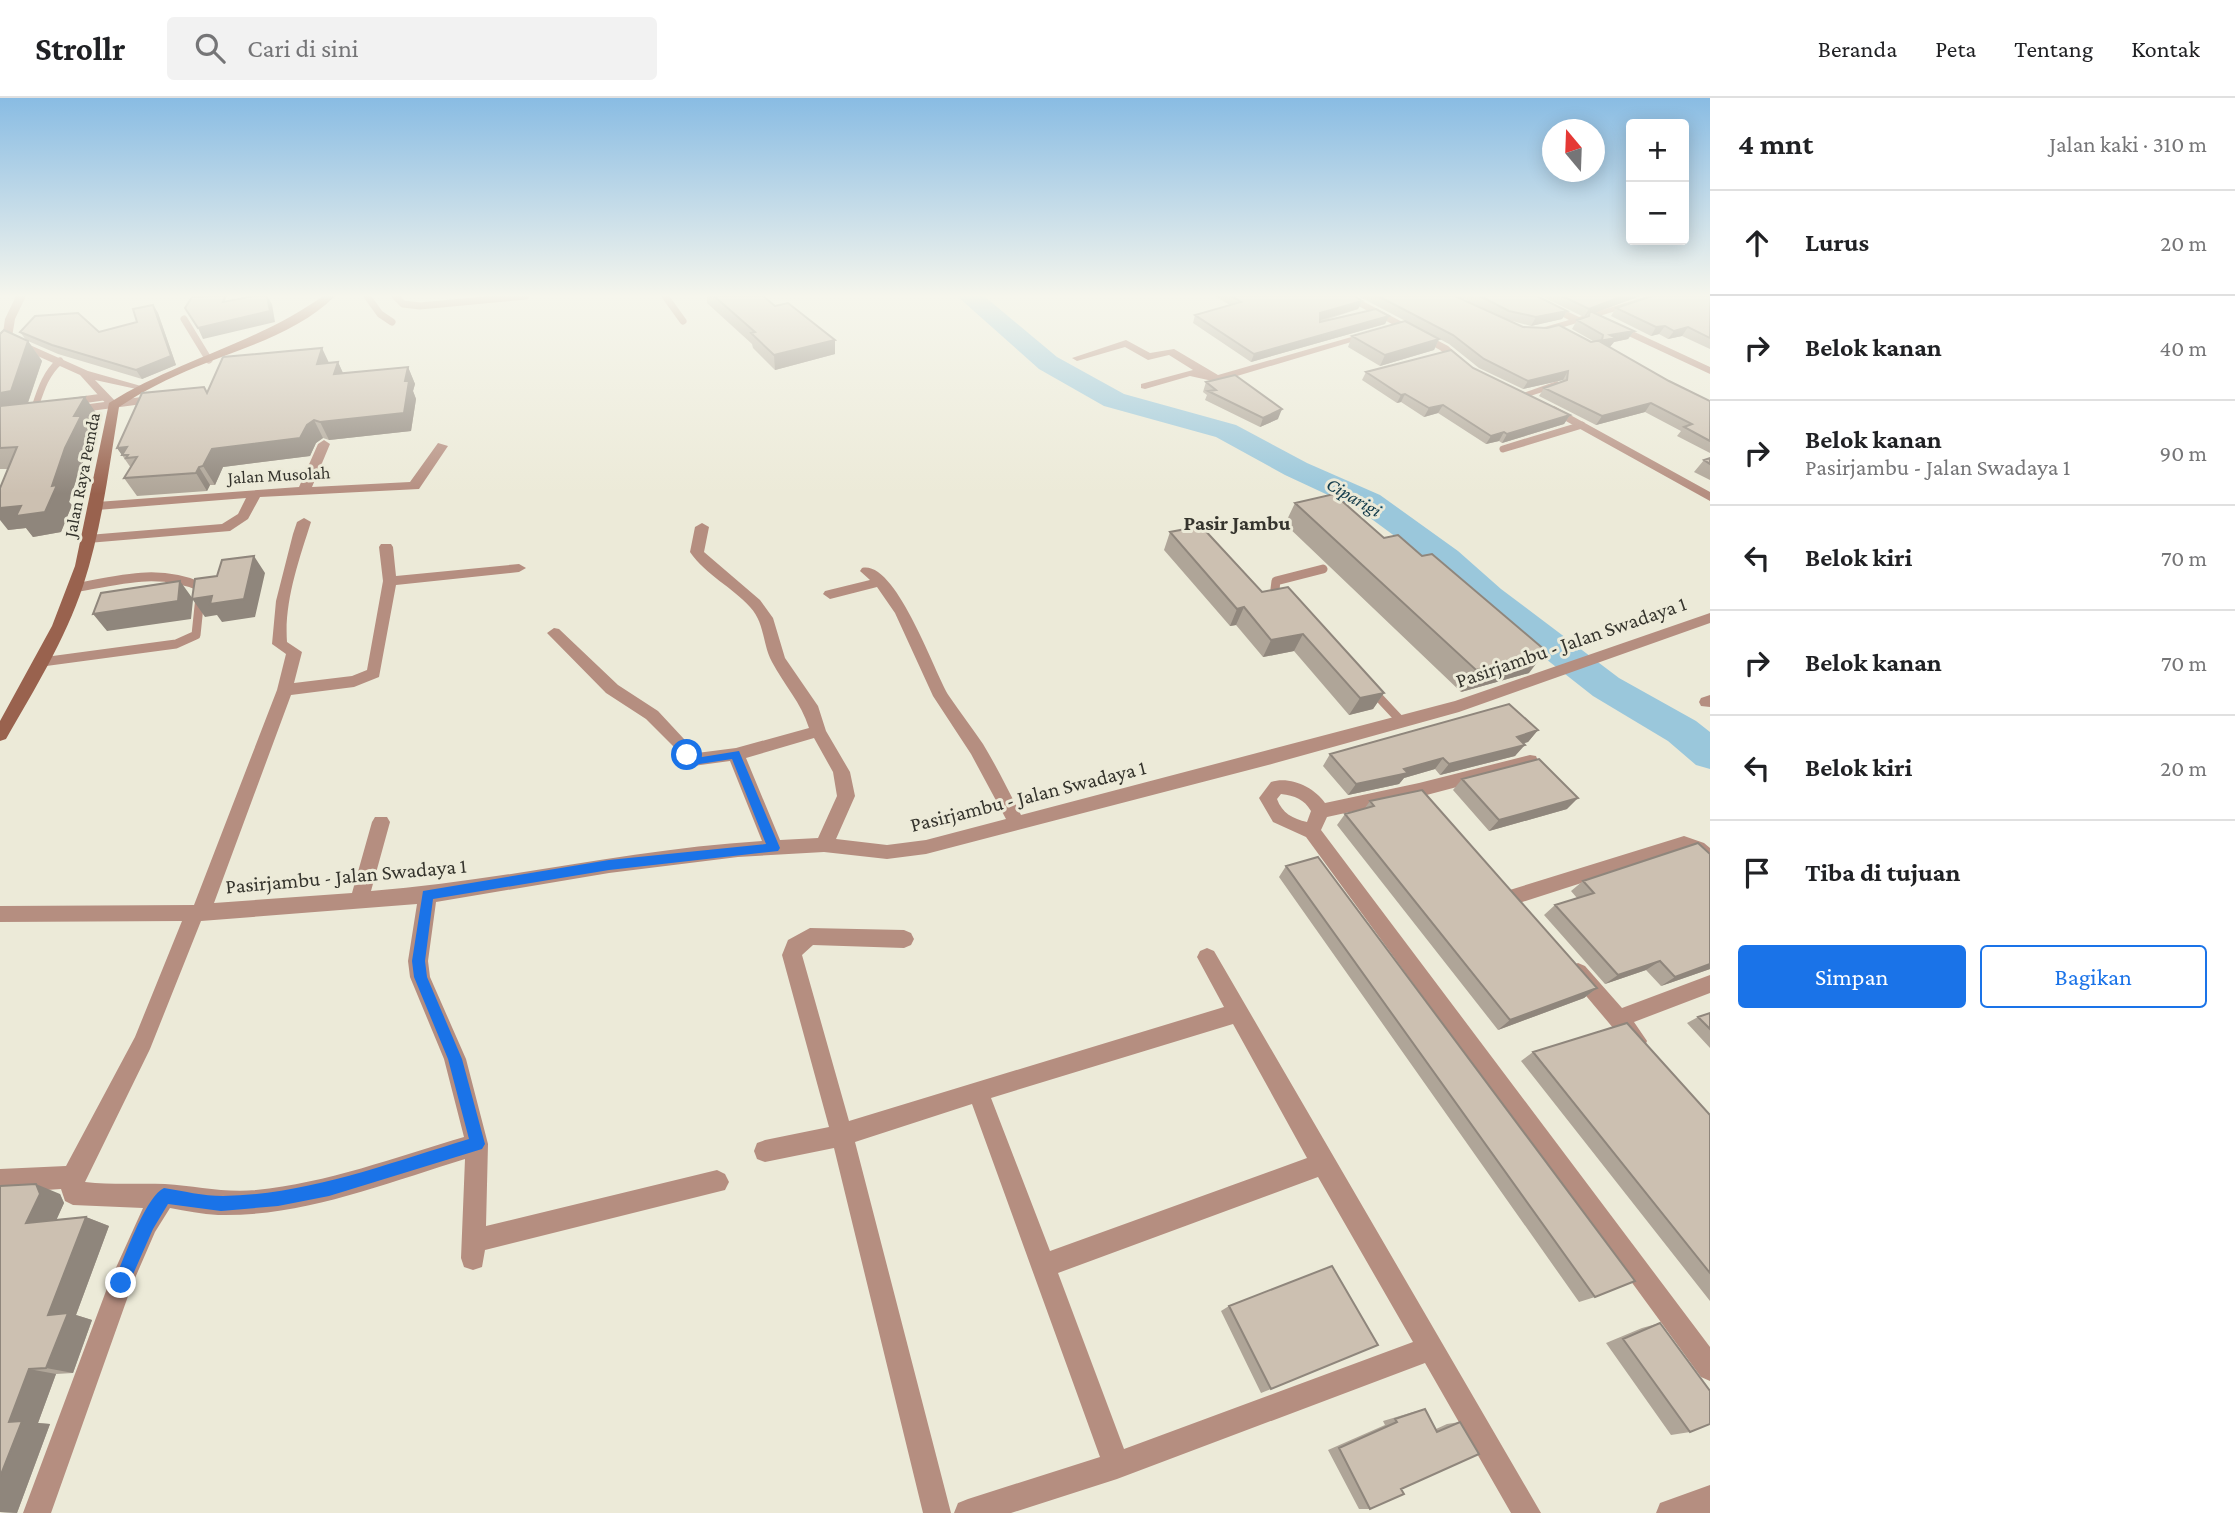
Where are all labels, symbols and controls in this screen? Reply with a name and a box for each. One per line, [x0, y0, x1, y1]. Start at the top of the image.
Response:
search box [167, 17, 657, 80]
icon: search [191, 29, 229, 67]
text: Strollr [35, 30, 125, 67]
text: Cari di sini [247, 34, 359, 63]
text: Beranda [1818, 35, 1897, 62]
text: Peta [1935, 35, 1976, 62]
text: Tentang [2014, 35, 2093, 62]
text: Kontak [2131, 35, 2200, 62]
north arrow [1542, 119, 1605, 182]
map controls [1626, 119, 1689, 245]
button: + [1626, 119, 1689, 182]
text: 4 mnt [1738, 127, 1813, 160]
text: Jalan kaki · 310 m [2049, 131, 2207, 157]
button: − [1626, 182, 1689, 245]
icon: ahead [1738, 224, 1776, 262]
text: Lurus [1805, 228, 1869, 257]
text: 20 m [2160, 230, 2207, 256]
icon: right [1738, 329, 1776, 367]
text: Belok kanan [1805, 333, 1942, 362]
text: 40 m [2159, 335, 2207, 361]
street label: Jalan Raya Pemda [60, 411, 104, 541]
text: Belok kanan [1805, 425, 1942, 454]
icon: right [1738, 434, 1776, 472]
text: 90 m [2160, 440, 2207, 466]
text: Pasirjambu - Jalan Swadaya 1 [1805, 454, 2070, 480]
street label: Jalan Musolah [225, 462, 331, 488]
water label: Ciparigi [1323, 473, 1386, 521]
district label: Pasir Jambu [1184, 511, 1291, 535]
icon: left [1738, 539, 1776, 577]
text: Belok kiri [1805, 543, 1912, 572]
text: 70 m [2161, 545, 2207, 571]
street label: Pasirjambu - Jalan Swadaya 1 [1453, 591, 1689, 693]
icon: right [1738, 644, 1776, 682]
text: Belok kanan [1805, 648, 1942, 677]
text: 70 m [2161, 650, 2207, 676]
route start [671, 739, 702, 770]
icon: left [1738, 749, 1776, 787]
text: Belok kiri [1805, 753, 1912, 782]
street label: Pasirjambu - Jalan Swadaya 1 [908, 755, 1148, 837]
text: 20 m [2160, 755, 2207, 781]
street label: Pasirjambu - Jalan Swadaya 1 [224, 853, 468, 899]
icon: arrive [1738, 854, 1776, 892]
text: Tiba di tujuan [1805, 858, 1960, 887]
button: Simpan [1738, 945, 1966, 1008]
button: Bagikan [1980, 945, 2207, 1008]
route end [105, 1267, 136, 1298]

